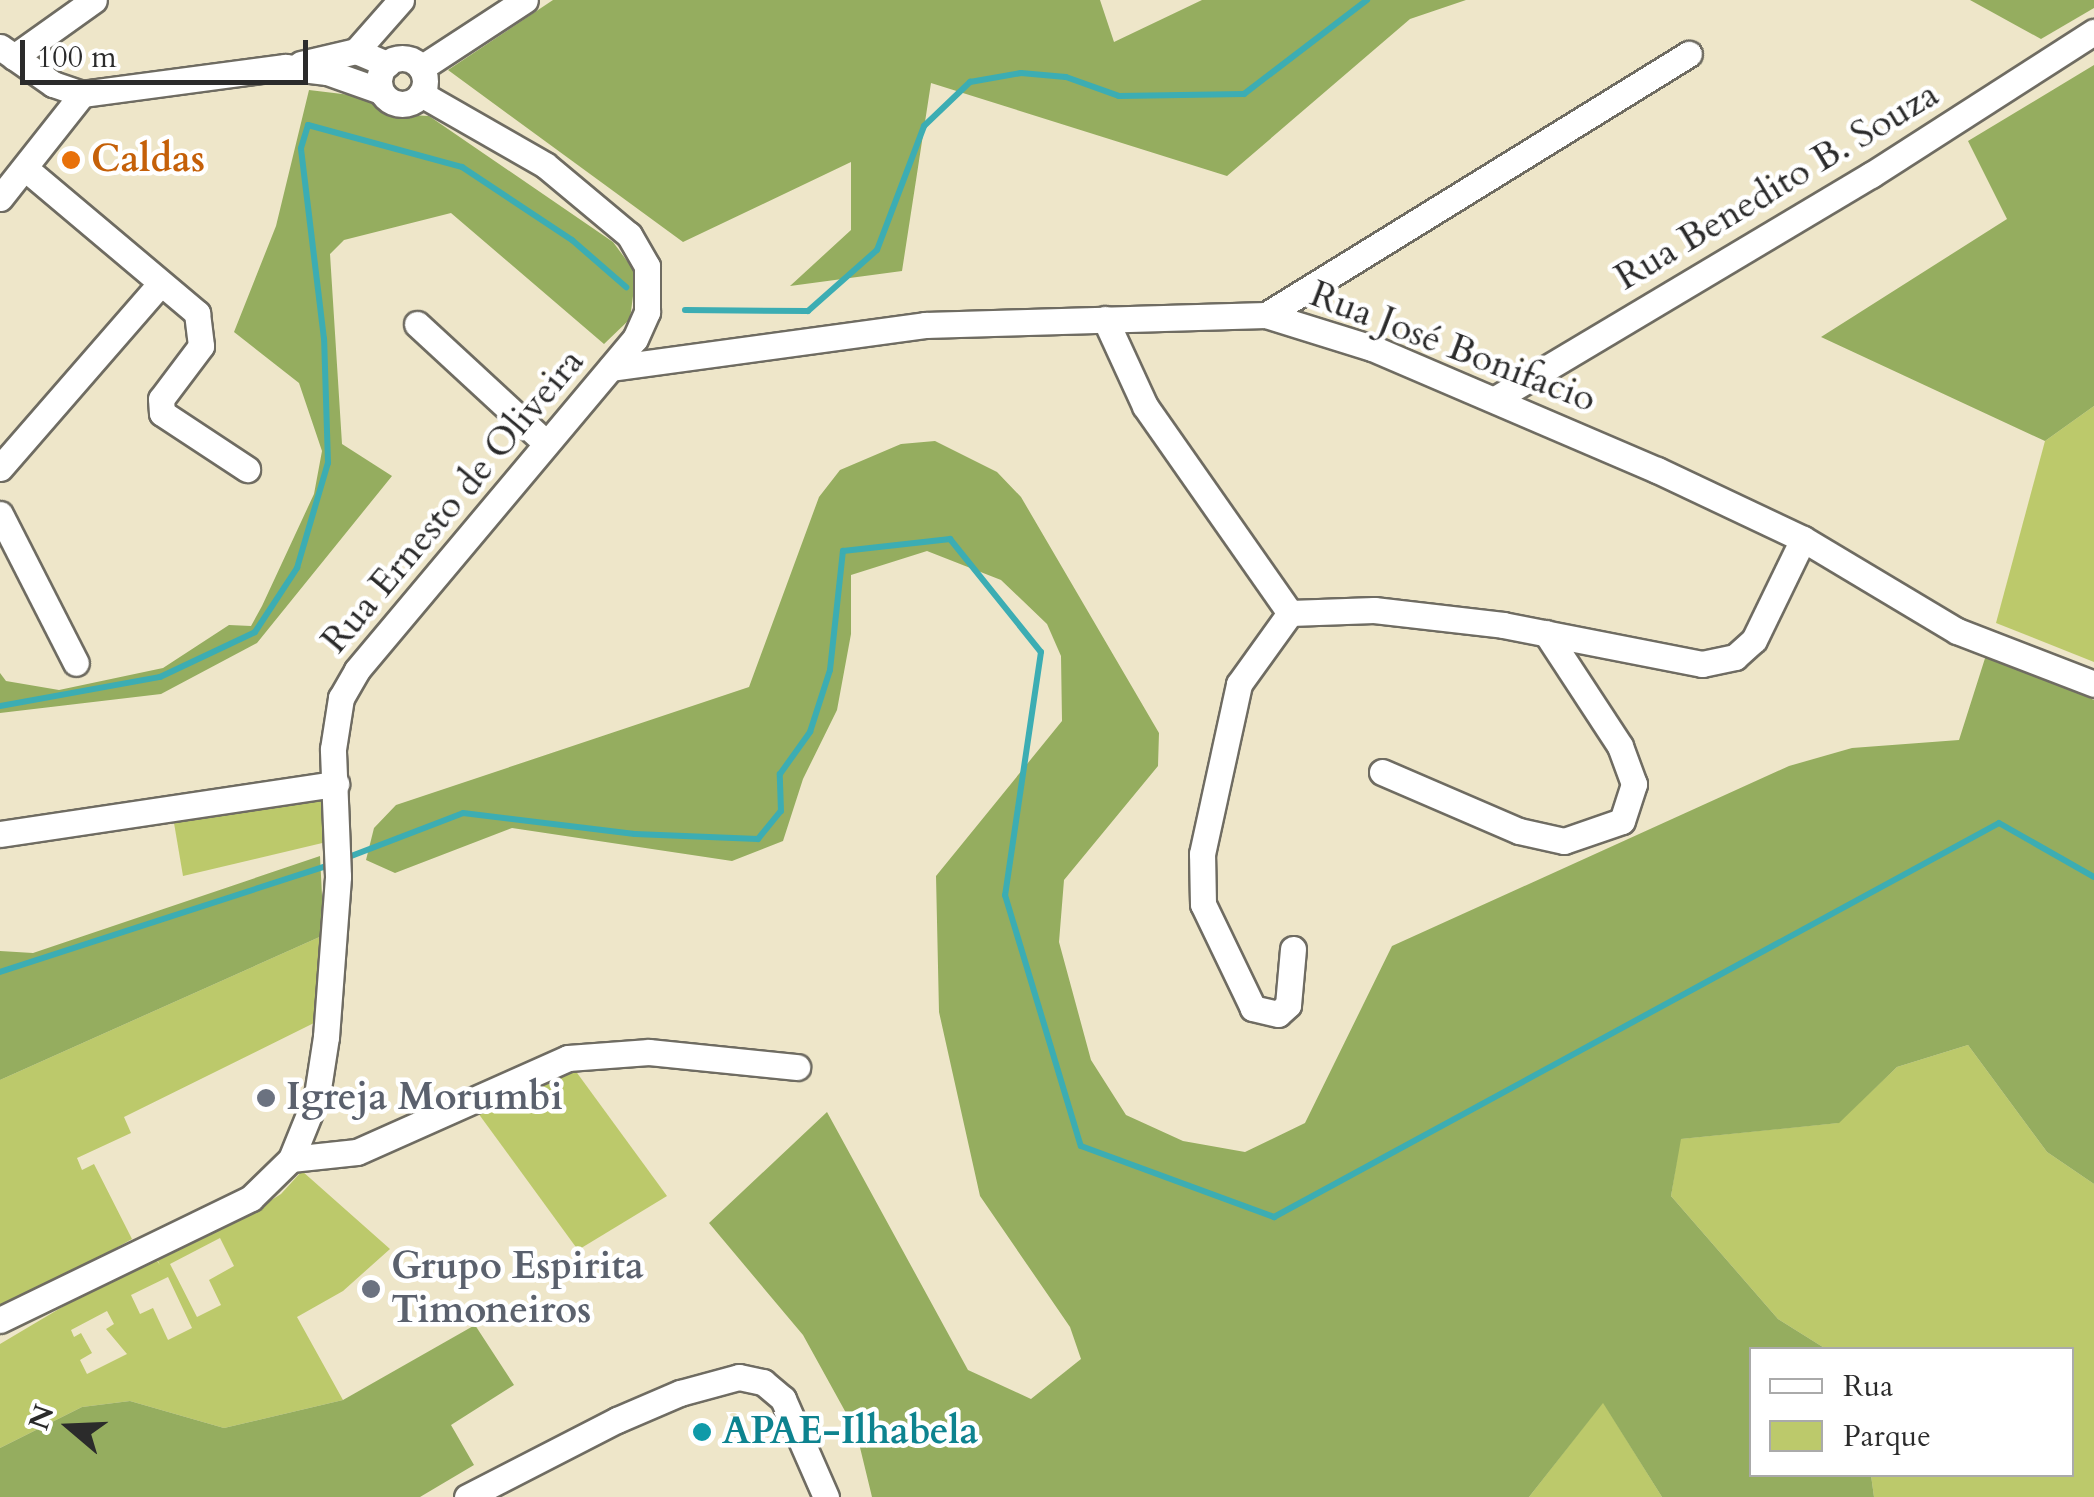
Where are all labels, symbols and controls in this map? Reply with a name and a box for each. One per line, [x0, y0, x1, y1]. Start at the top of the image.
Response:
scale bar [25, 20, 312, 82]
text: 100 m [37, 37, 117, 78]
street label: Rua Benedito B. Souza [1607, 71, 1947, 301]
place label: Caldas [91, 137, 205, 183]
marker: Caldas [60, 149, 82, 171]
street label: Rua José Bonifacio [1304, 271, 1602, 423]
street label: Rua Ernesto de Oliveira [312, 339, 594, 663]
place label: Igreja Morumbi [286, 1075, 563, 1121]
marker: Igreja Morumbi [255, 1087, 277, 1109]
place label: Grupo Espirita Timoneiros [391, 1244, 644, 1334]
marker: Grupo Espirita Timoneiros [360, 1278, 382, 1300]
legend [1749, 1347, 2074, 1477]
text: Rua [1843, 1366, 1893, 1407]
north arrow [20, 1377, 120, 1477]
text: N [20, 1400, 64, 1435]
place label: APAE-Ilhabela [722, 1409, 978, 1455]
text: Parque [1843, 1416, 1931, 1457]
marker: APAE-Ilhabela [691, 1421, 713, 1443]

